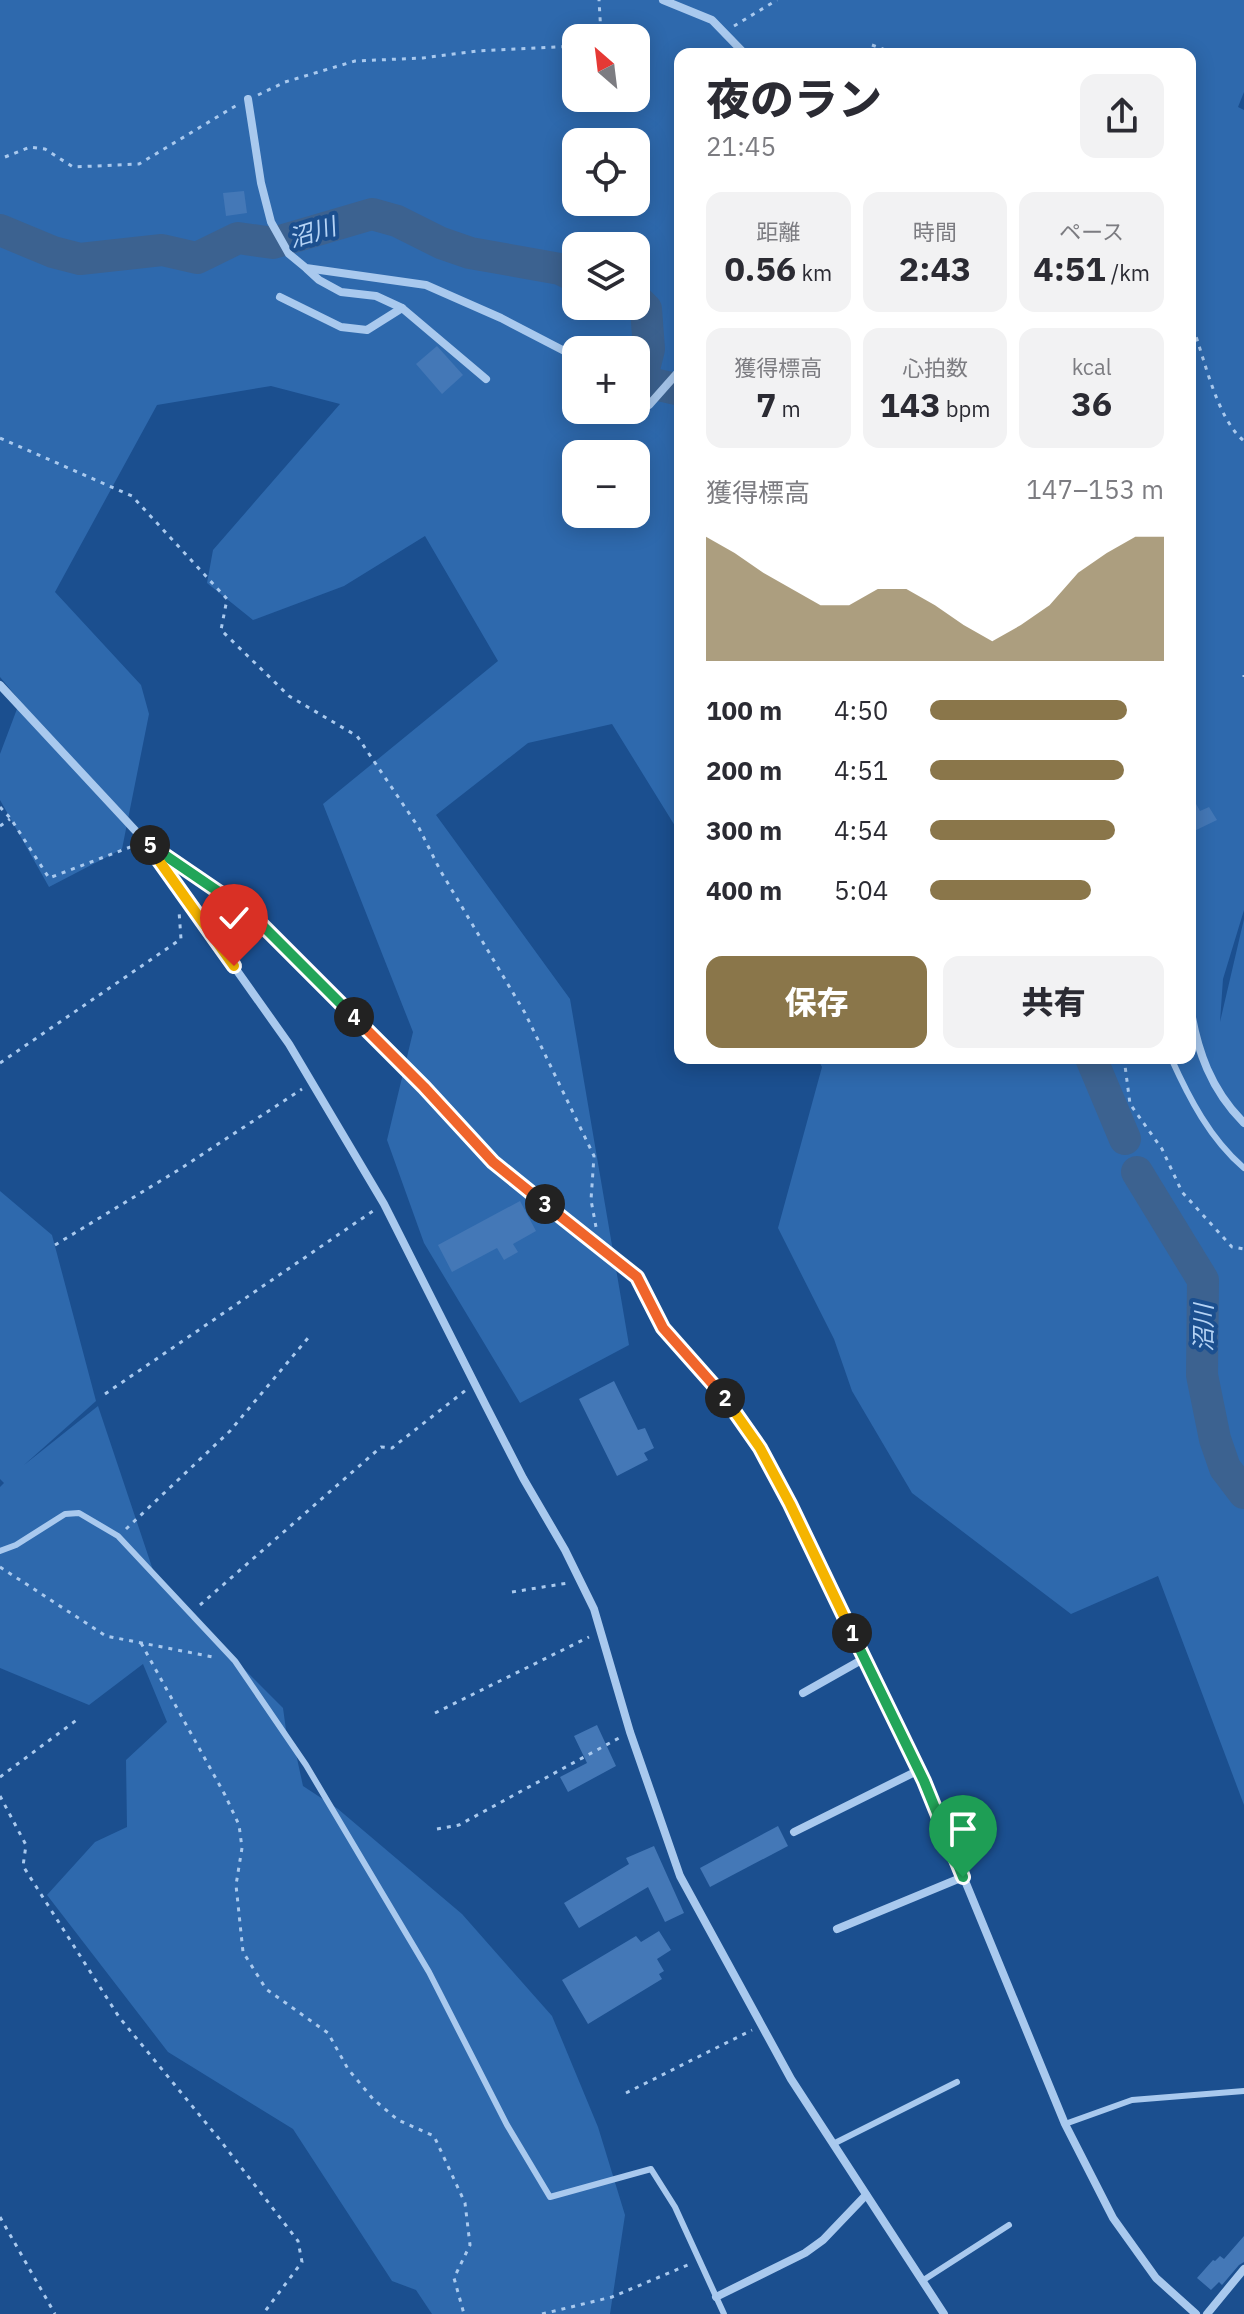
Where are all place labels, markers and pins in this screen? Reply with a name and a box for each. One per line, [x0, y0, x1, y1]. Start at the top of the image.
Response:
pin: 5 [130, 825, 170, 865]
pin [200, 884, 268, 966]
pin: 4 [334, 997, 374, 1037]
pin: 3 [525, 1184, 565, 1224]
pin: 2 [705, 1378, 745, 1418]
pin: 1 [832, 1613, 872, 1653]
pin [929, 1795, 997, 1877]

